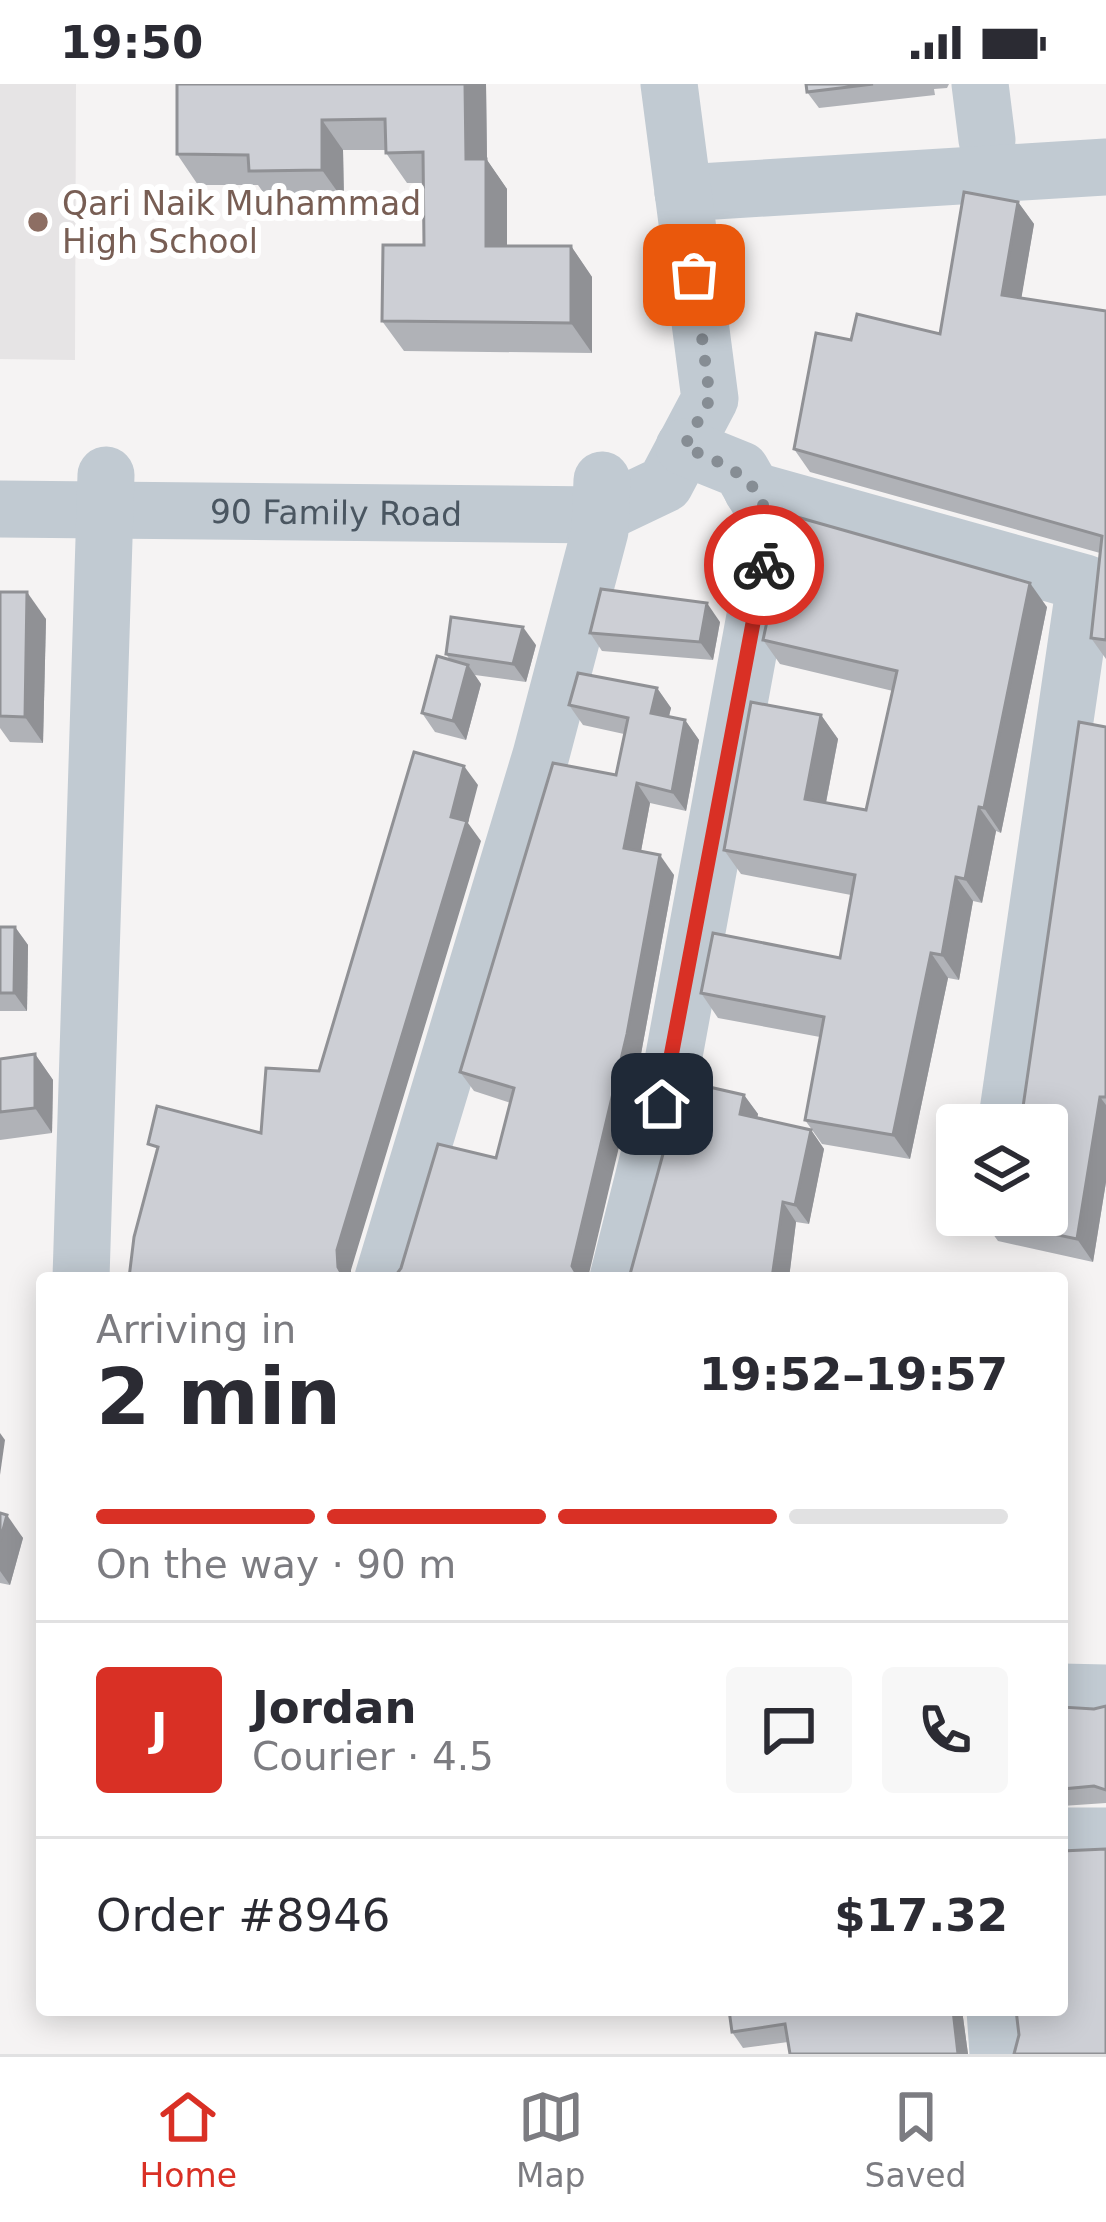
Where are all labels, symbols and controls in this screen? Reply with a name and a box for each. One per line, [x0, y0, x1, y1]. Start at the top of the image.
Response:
text: 19:50 [60, 16, 203, 69]
place label: Qari Naik Muhammad High School [62, 184, 421, 261]
marker: Qari Naik Muhammad High School [25, 209, 51, 235]
pin [643, 224, 745, 326]
icon: bag [661, 242, 727, 308]
street label: 90 Family Road [210, 492, 462, 534]
courier [704, 505, 824, 625]
icon: bike [731, 532, 797, 598]
pin [611, 1053, 713, 1155]
icon: home [629, 1071, 695, 1137]
map controls [936, 1104, 1068, 1236]
button: layers [936, 1104, 1068, 1236]
text: Arriving in [96, 1307, 296, 1352]
text: 19:52–19:57 [699, 1348, 1008, 1401]
text: 2 min [96, 1352, 341, 1442]
text: On the way · 90 m [96, 1542, 456, 1587]
button: chat [726, 1667, 852, 1793]
button: phone [882, 1667, 1008, 1793]
text: Jordan [252, 1681, 416, 1734]
text: J [151, 1703, 167, 1756]
text: Courier · 4.5 [252, 1734, 494, 1779]
text: Order #8946 [96, 1889, 390, 1942]
text: $17.32 [834, 1889, 1008, 1942]
tab: Home [139, 2084, 237, 2195]
tab: Map [516, 2084, 586, 2195]
tab: Saved [865, 2084, 966, 2195]

